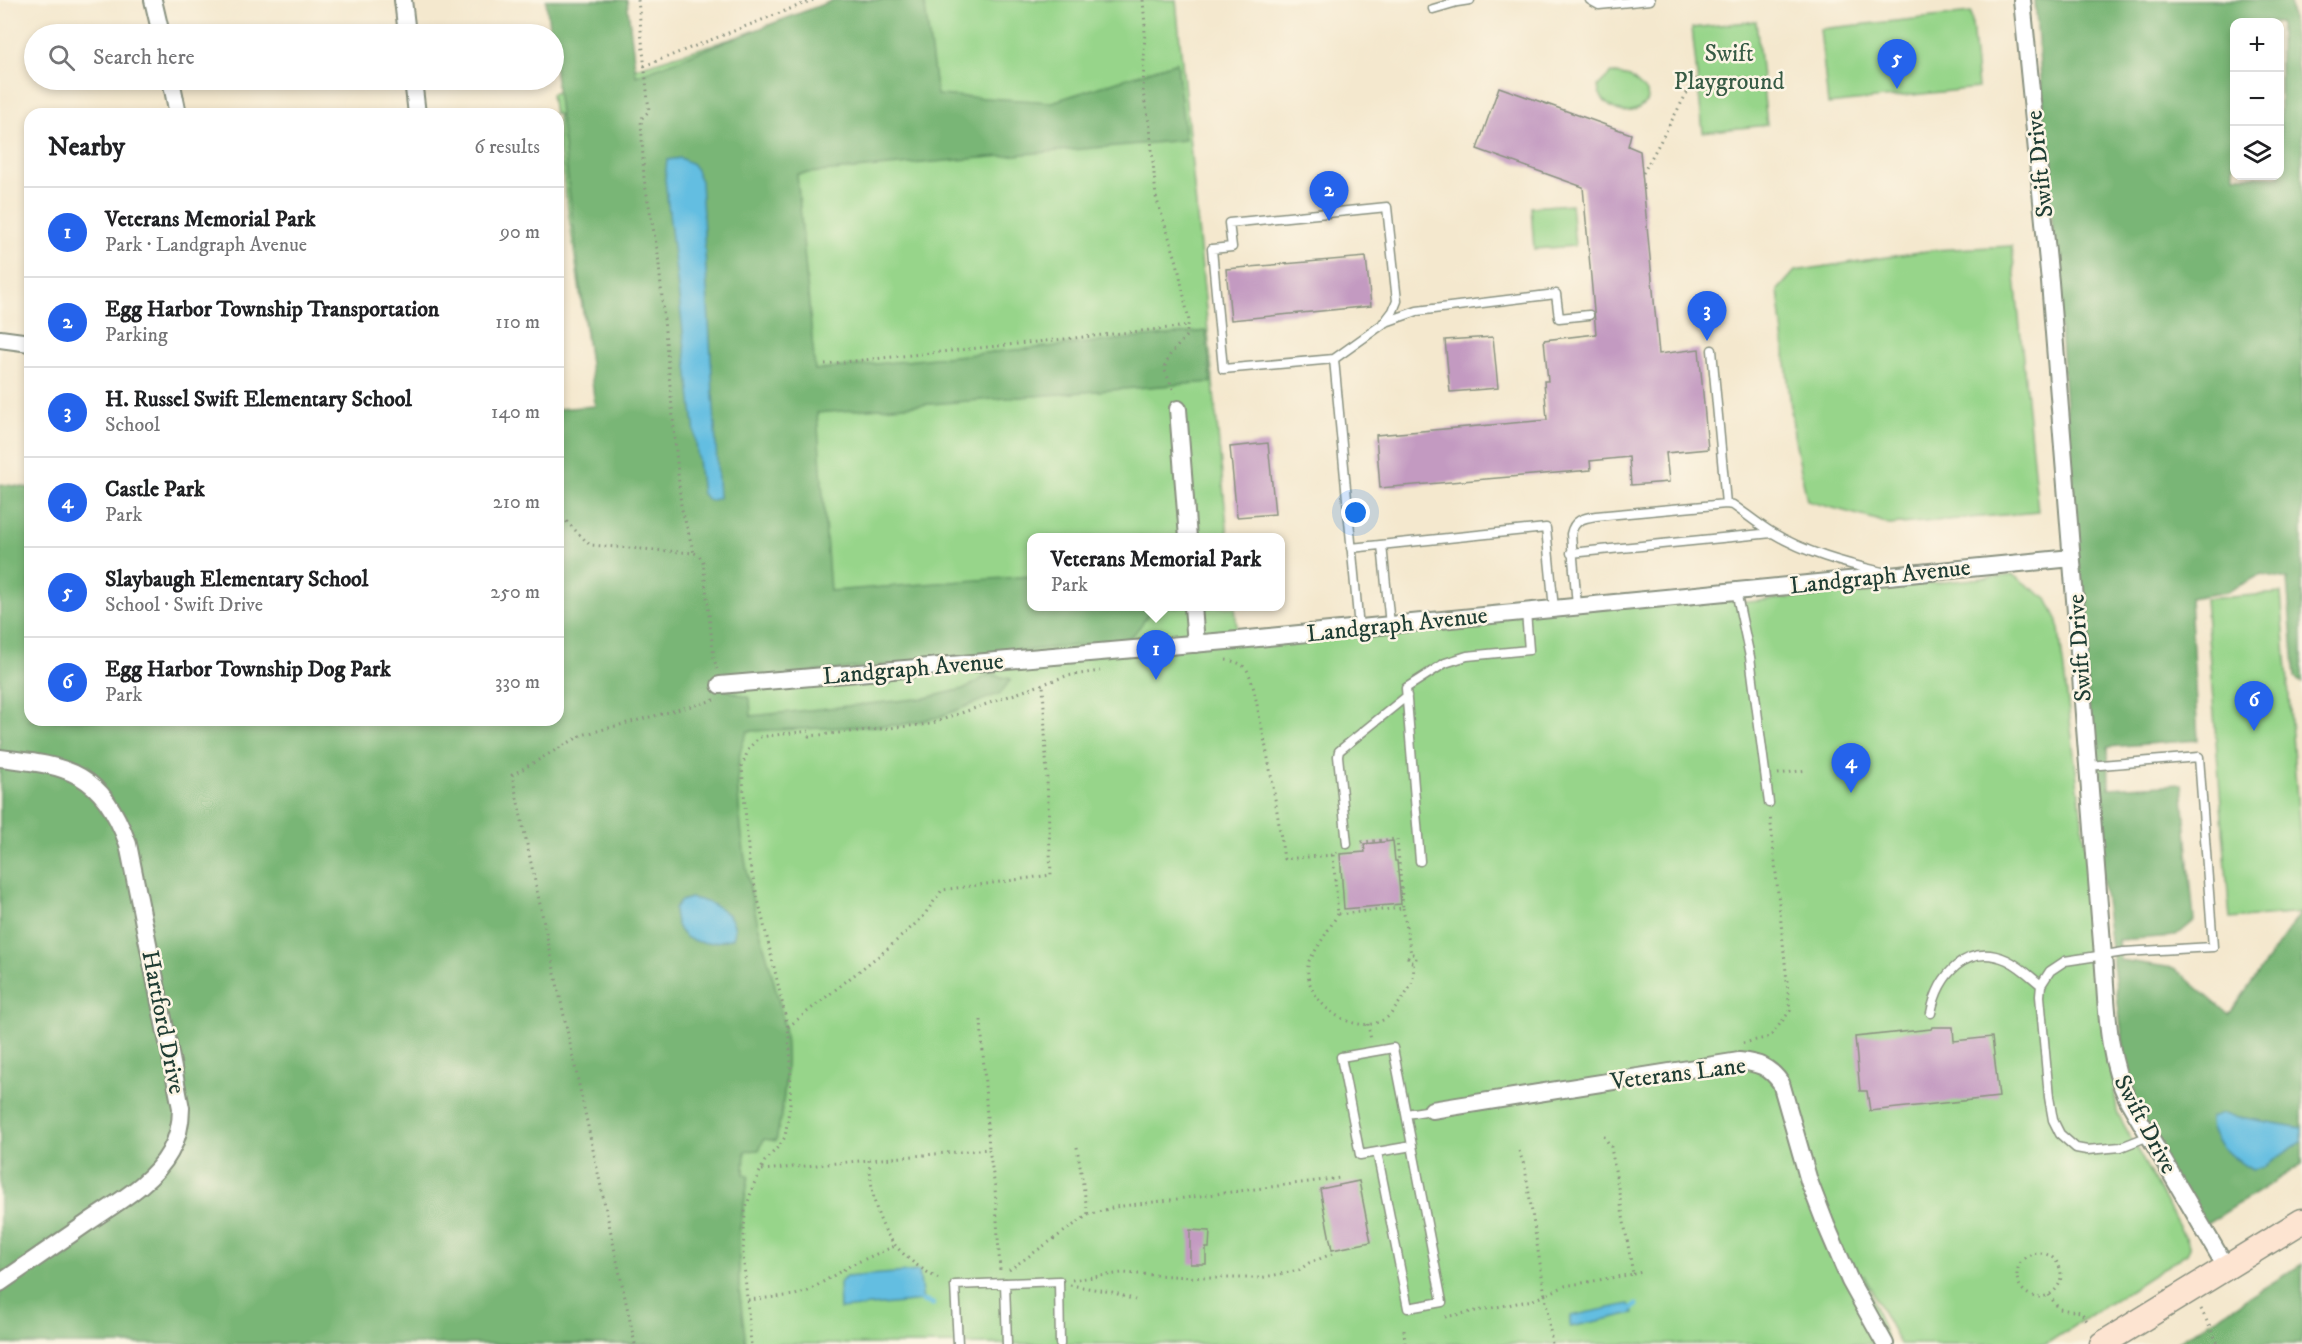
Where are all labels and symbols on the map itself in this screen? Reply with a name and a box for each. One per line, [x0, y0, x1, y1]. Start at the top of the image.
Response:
park label: Swift Playground [1674, 39, 1784, 97]
pin: 5 [1878, 40, 1916, 89]
street label: Swift Drive [2019, 109, 2061, 219]
pin: 2 [1310, 172, 1348, 221]
pin: 3 [1688, 292, 1726, 341]
your location [1341, 498, 1370, 527]
street label: Landgraph Avenue [1788, 553, 1972, 601]
street label: Swift Drive [2061, 593, 2099, 703]
street label: Landgraph Avenue [1305, 601, 1489, 649]
pin: 1 [1136, 630, 1176, 680]
street label: Landgraph Avenue [821, 646, 1005, 692]
pin: 6 [2234, 682, 2274, 731]
pin: 4 [1832, 744, 1870, 793]
street label: Hartford Drive [134, 948, 192, 1097]
street label: Veterans Lane [1608, 1051, 1748, 1097]
street label: Swift Drive [2107, 1070, 2184, 1179]

